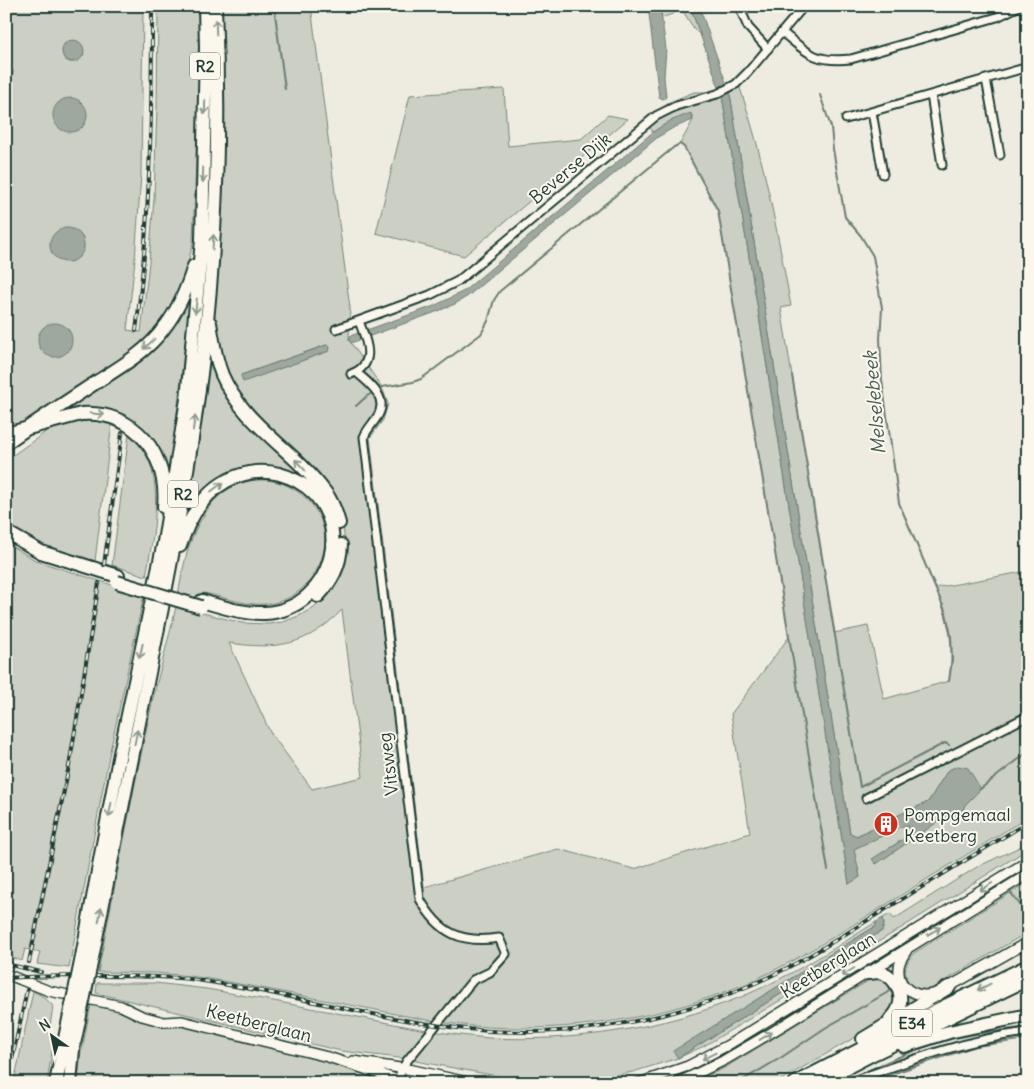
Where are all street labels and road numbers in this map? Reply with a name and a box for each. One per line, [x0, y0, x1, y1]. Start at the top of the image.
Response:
road number: R2 [190, 52, 220, 80]
street label: Beverse Dijk [525, 127, 615, 209]
road number: R2 [168, 480, 198, 508]
street label: Vitsweg [373, 731, 403, 797]
street label: Keetberglaan [776, 927, 880, 1003]
street label: Keetberglaan [204, 999, 314, 1047]
road number: E34 [892, 1010, 932, 1036]

